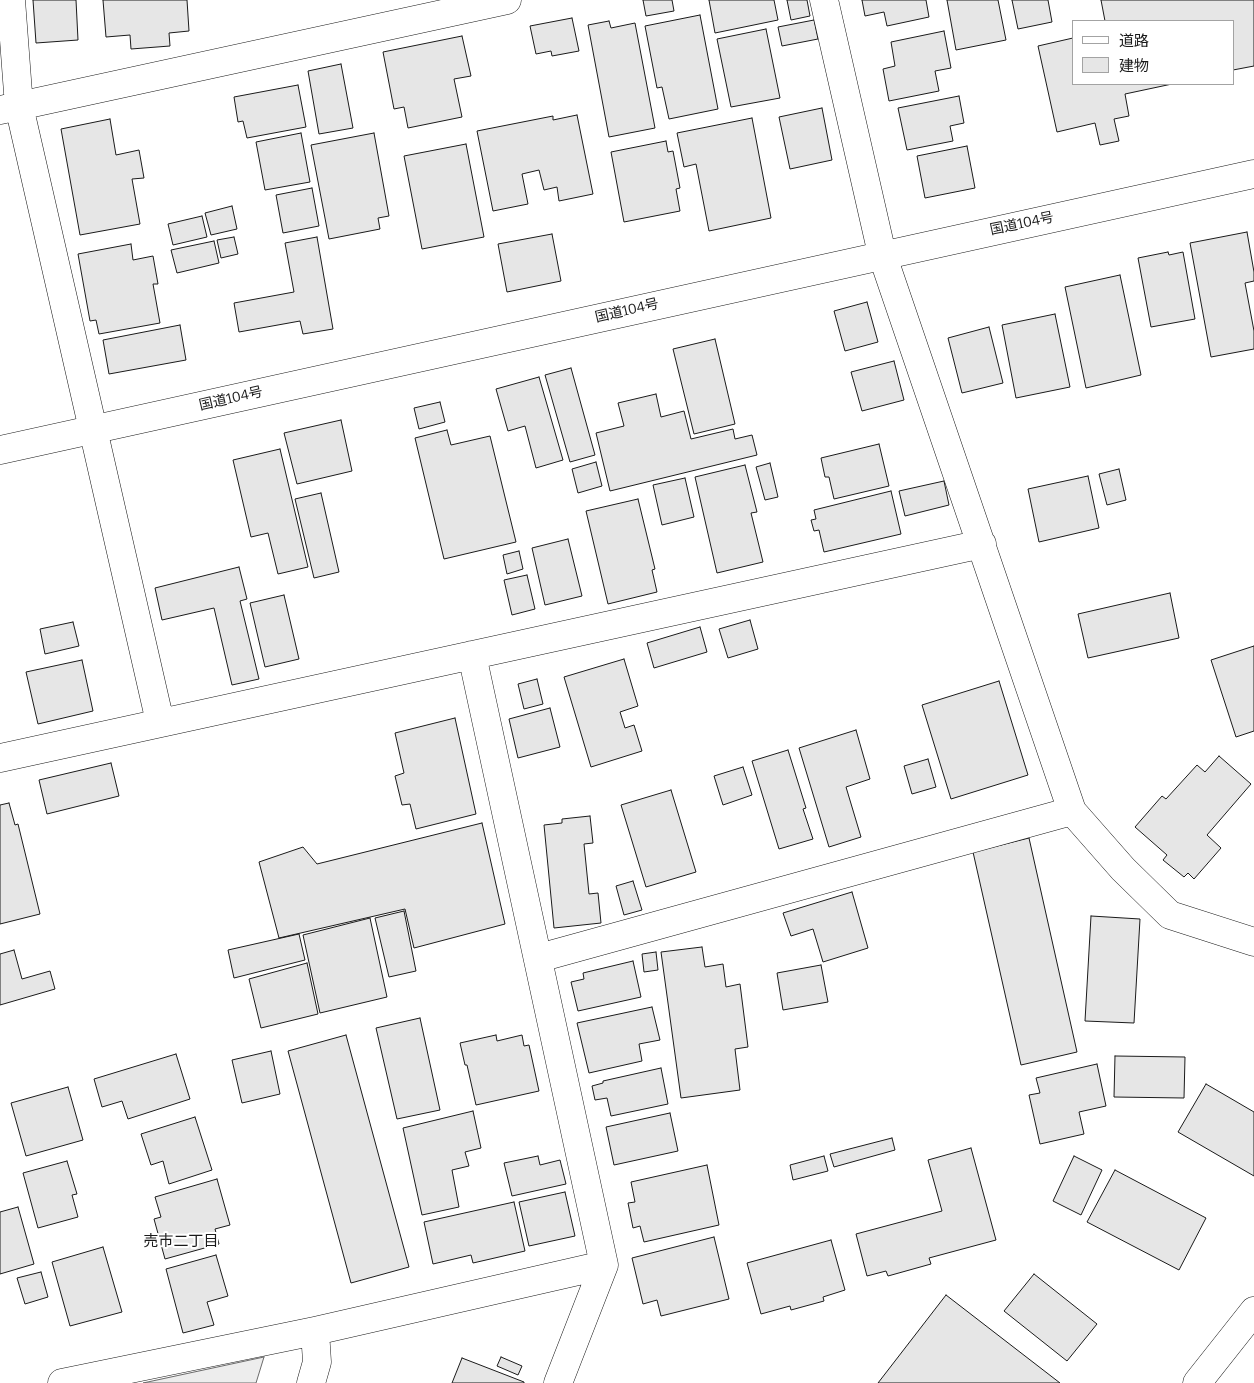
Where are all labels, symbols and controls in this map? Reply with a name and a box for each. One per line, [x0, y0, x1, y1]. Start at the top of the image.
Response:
legend [1072, 20, 1234, 85]
text: 道路 [1119, 32, 1149, 50]
text: 建物 [1119, 57, 1149, 75]
street label: 国道104号 [989, 209, 1055, 239]
street label: 国道104号 [594, 296, 660, 326]
street label: 国道104号 [198, 384, 264, 414]
district label: 売市二丁目 [144, 1233, 218, 1251]

